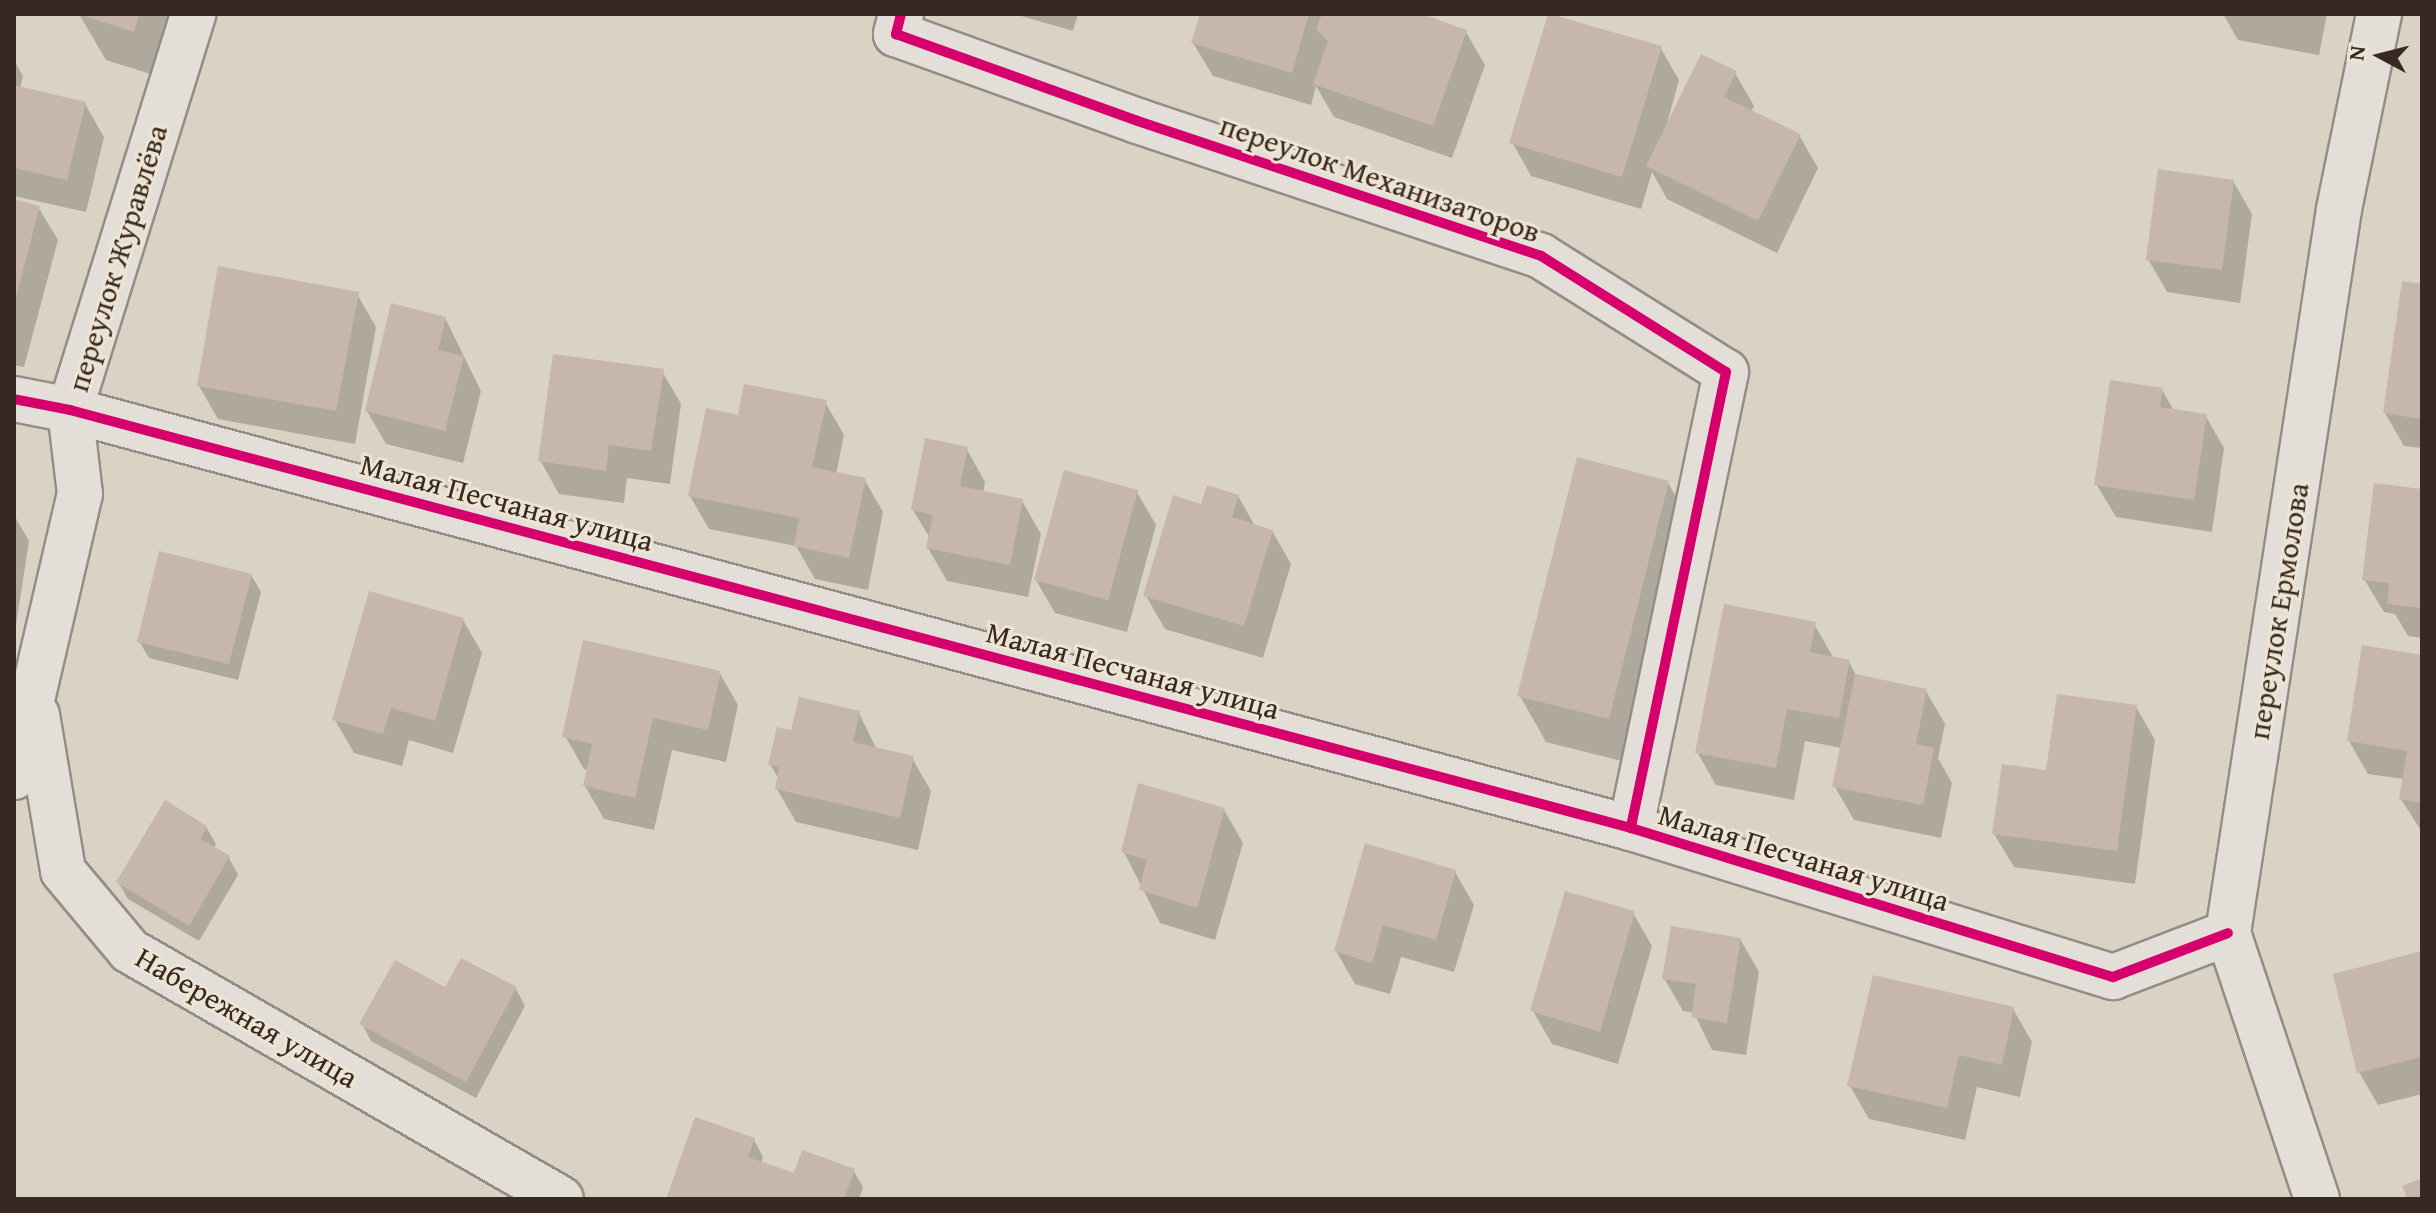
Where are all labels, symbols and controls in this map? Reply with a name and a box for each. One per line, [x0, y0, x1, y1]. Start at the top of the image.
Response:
north arrow [2340, 16, 2420, 96]
text: N [2339, 44, 2373, 62]
street label: переулок Механизаторов [1215, 106, 1545, 250]
street label: переулок Журавлёва [59, 120, 175, 396]
street label: Малая Песчаная улица [357, 446, 657, 558]
street label: переулок Ермолова [2240, 480, 2316, 742]
street label: Малая Песчаная улица [983, 614, 1283, 726]
street label: Малая Песчаная улица [1654, 796, 1954, 918]
street label: Набережная улица [130, 939, 364, 1095]

